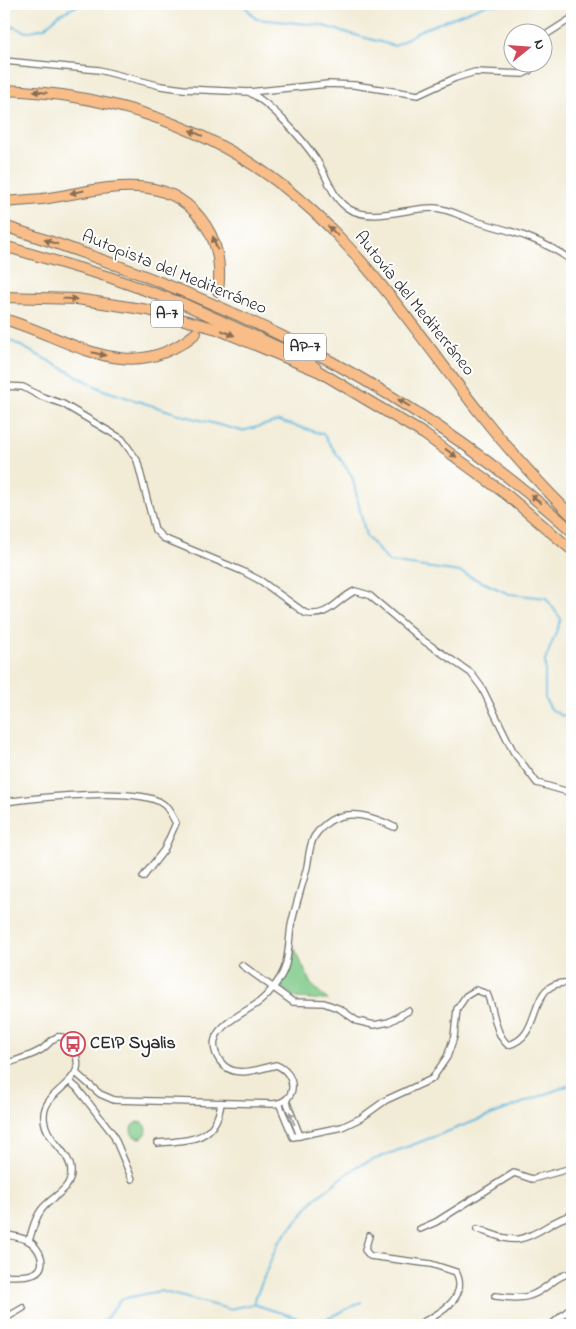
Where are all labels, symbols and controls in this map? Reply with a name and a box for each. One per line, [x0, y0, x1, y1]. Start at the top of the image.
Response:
north arrow [504, 22, 554, 72]
text: N [528, 37, 550, 52]
one-way arrow [31, 88, 47, 96]
one-way arrow [189, 129, 203, 137]
one-way arrow [70, 188, 85, 196]
street label: Autopista del Mediterráneo [77, 224, 271, 322]
one-way arrow [328, 225, 340, 237]
street label: Autovía del Mediterráneo [347, 226, 481, 382]
one-way arrow [210, 236, 218, 251]
one-way arrow [43, 238, 58, 245]
one-way arrow [62, 295, 78, 303]
road number: A-7 [151, 300, 183, 328]
one-way arrow [221, 330, 235, 338]
road number: AP-7 [284, 334, 326, 361]
one-way arrow [91, 350, 106, 358]
one-way arrow [398, 399, 411, 408]
one-way arrow [444, 448, 457, 458]
one-way arrow [529, 493, 542, 504]
bus stop icon: CEIP Syalis [60, 1031, 86, 1057]
place label: CEIP Syalis [90, 1031, 176, 1058]
one-way arrow [288, 1110, 296, 1125]

